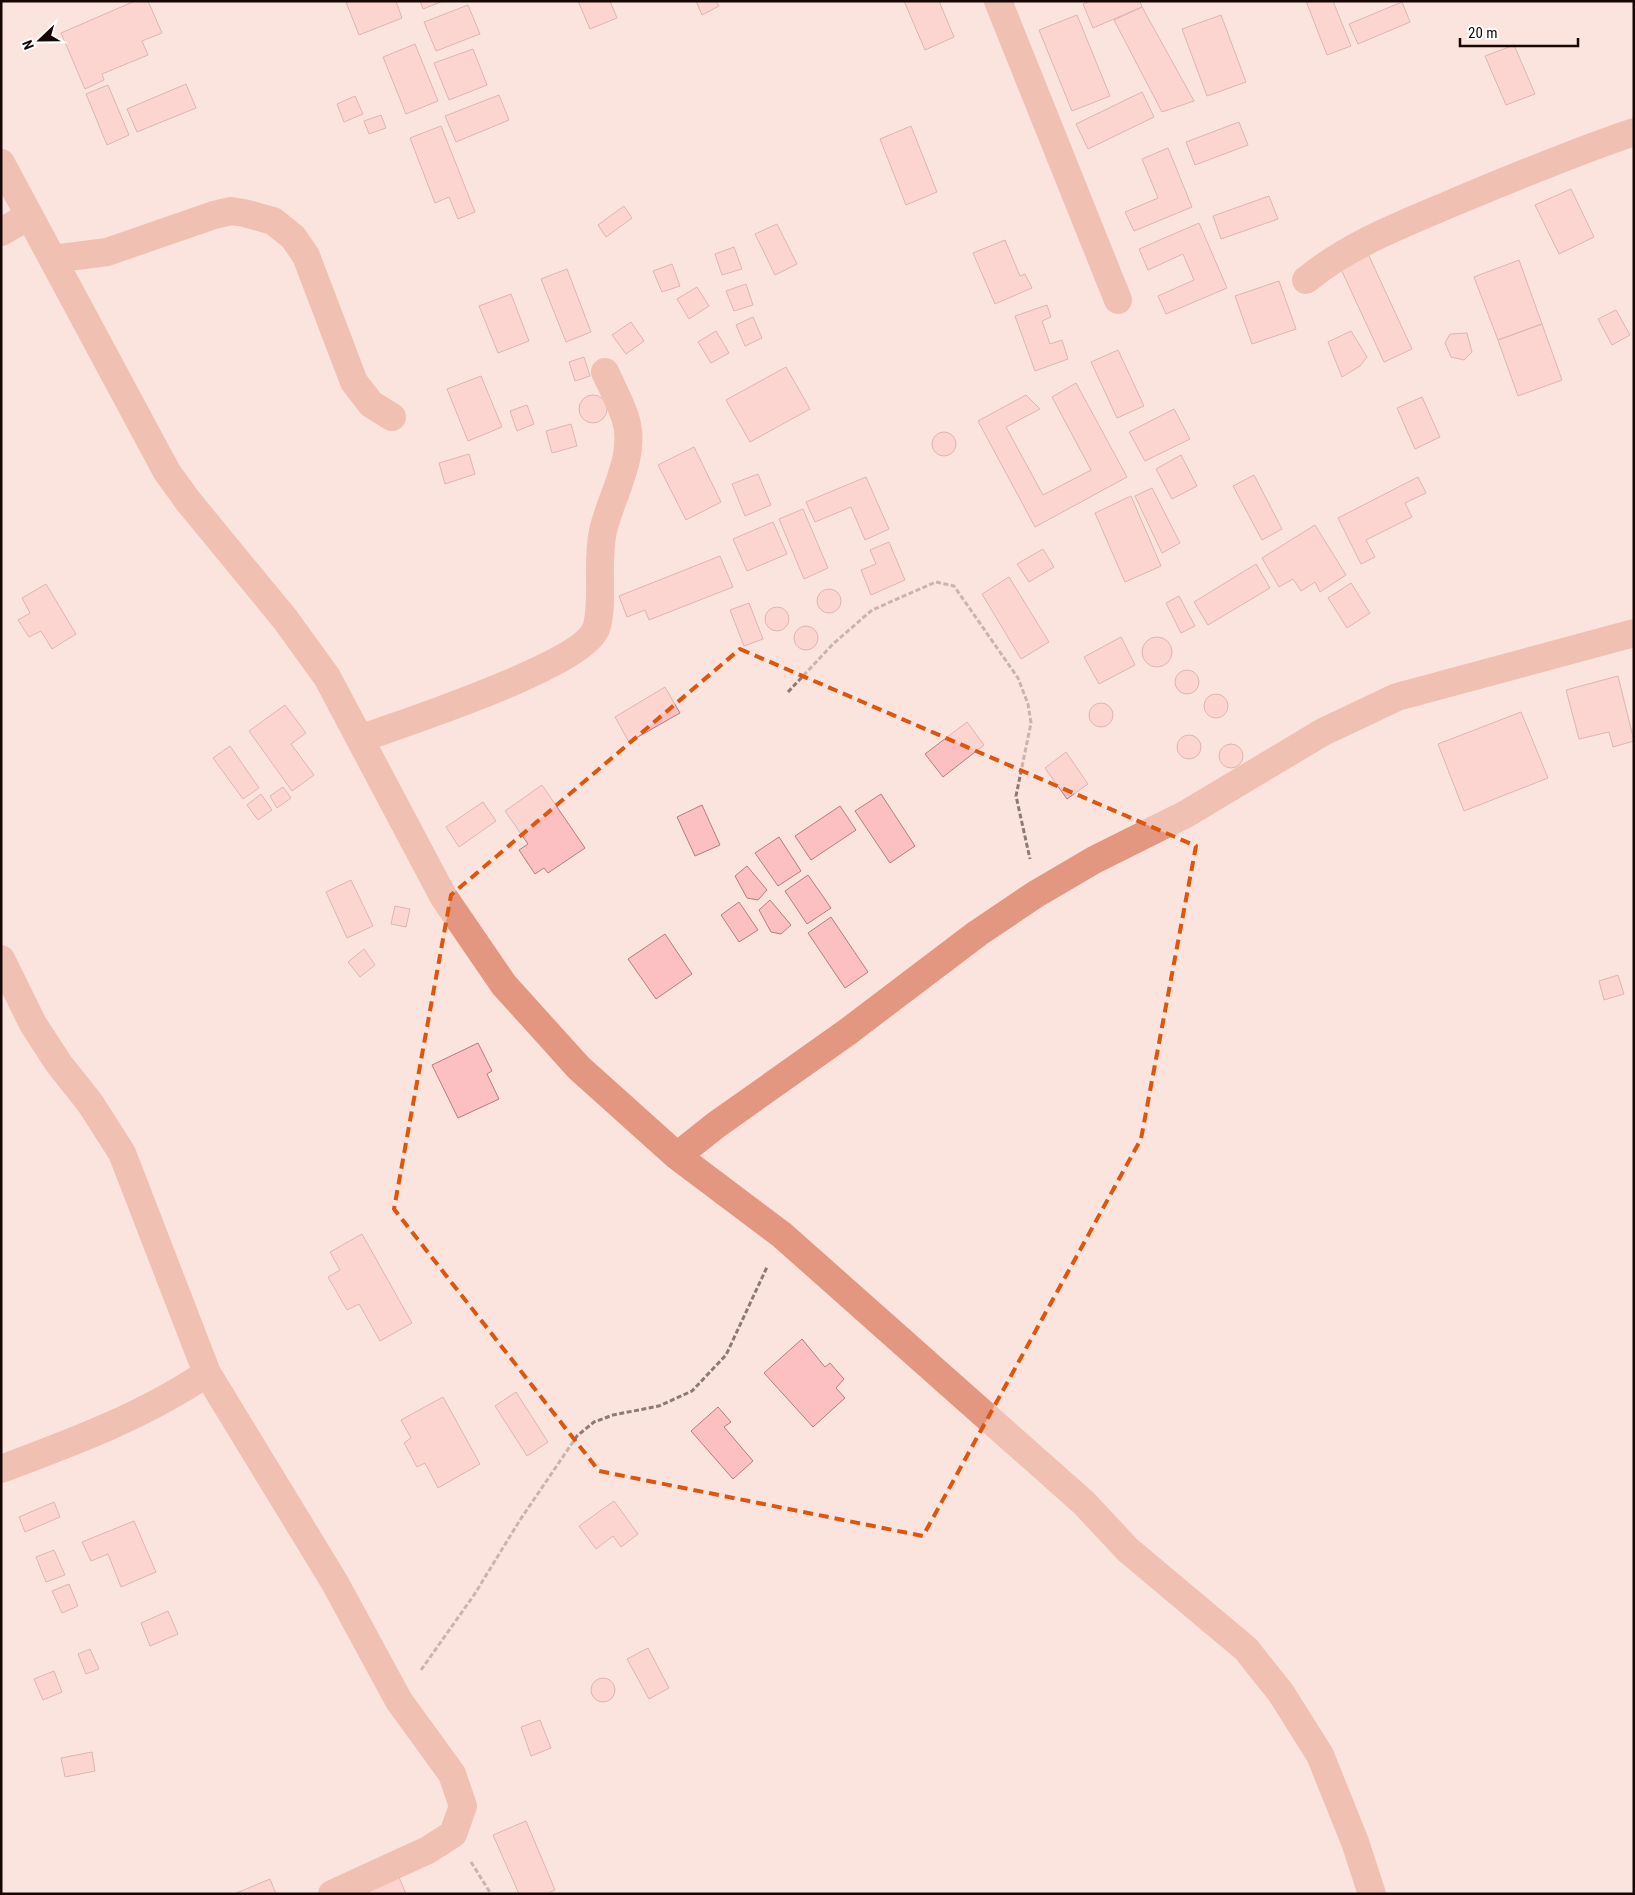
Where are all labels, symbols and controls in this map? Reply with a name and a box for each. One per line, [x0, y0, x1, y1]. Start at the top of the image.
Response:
north arrow [15, 15, 65, 65]
scale bar [1460, 15, 1578, 47]
text: 20 m [1468, 24, 1498, 42]
text: N [19, 38, 37, 52]

